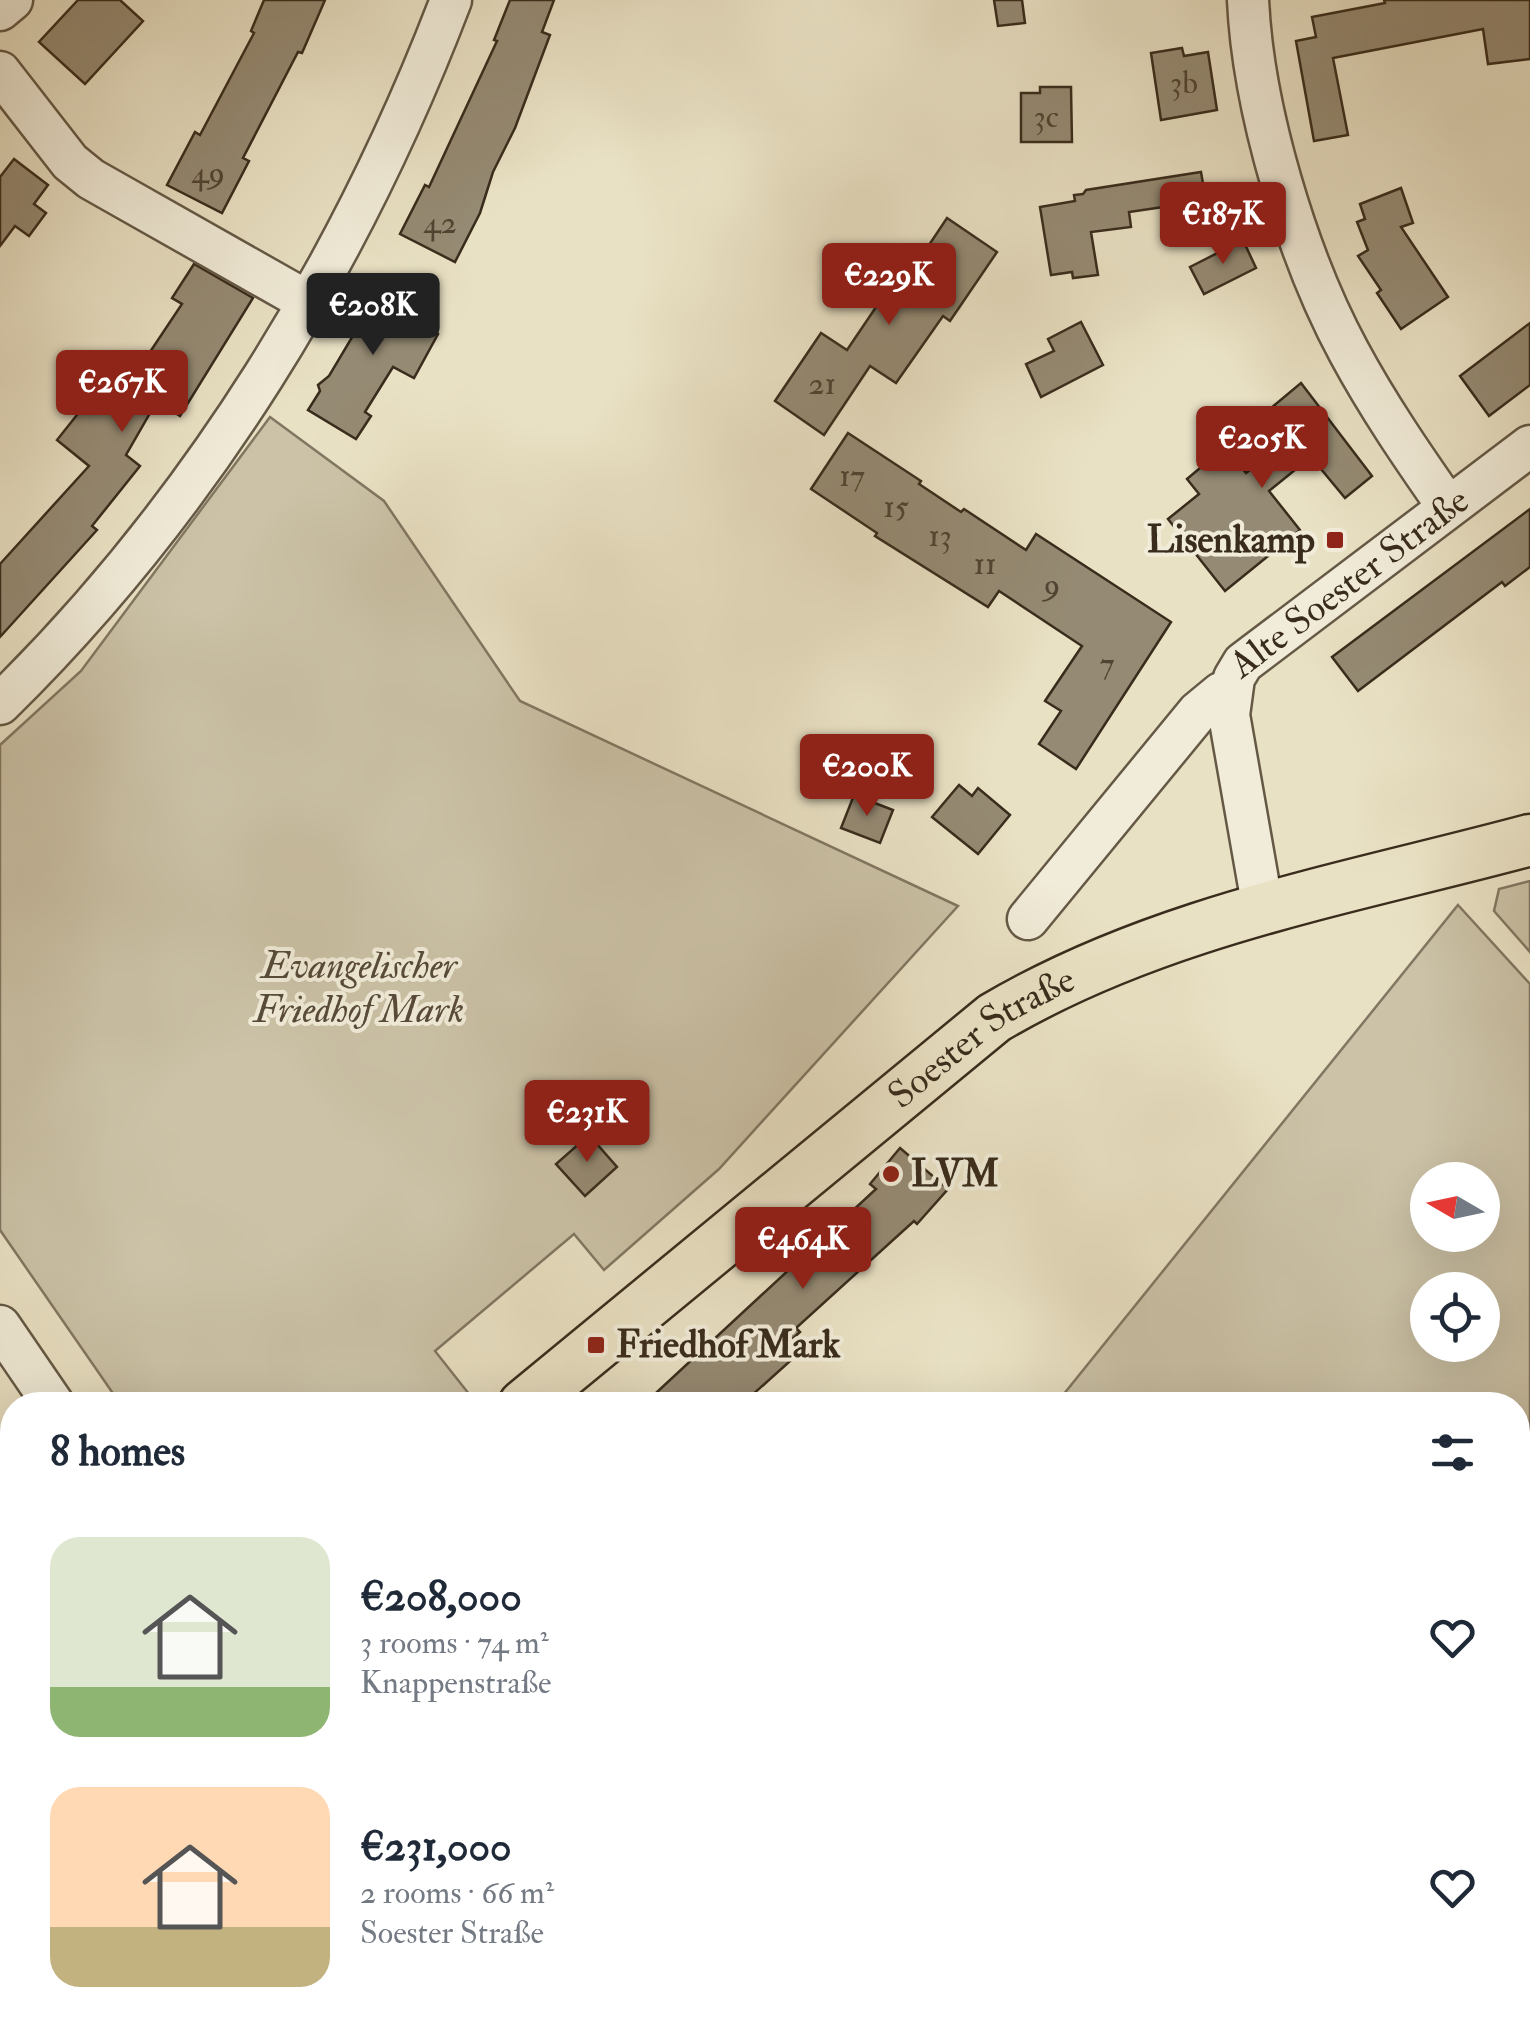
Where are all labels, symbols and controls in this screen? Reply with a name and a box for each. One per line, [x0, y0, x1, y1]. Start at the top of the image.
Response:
house number: 3b [1170, 63, 1198, 103]
house number: 3c [1033, 97, 1059, 137]
house number: 49 [191, 153, 225, 193]
pin: €187K [1153, 182, 1293, 267]
text: €187K [1182, 194, 1264, 234]
house number: 42 [423, 203, 457, 243]
pin: €229K [819, 243, 959, 328]
text: €229K [844, 255, 934, 295]
pin: €208K [303, 273, 443, 358]
text: €208K [329, 285, 417, 325]
pin: €267K [52, 350, 192, 435]
text: €267K [78, 362, 166, 402]
house number: 21 [808, 364, 836, 404]
pin: €205K [1192, 406, 1332, 491]
text: €205K [1218, 418, 1306, 458]
house number: 17 [839, 456, 865, 496]
street label: Alte Soester Straße [1219, 477, 1479, 689]
house number: 15 [883, 487, 909, 527]
house number: 13 [928, 516, 952, 556]
place label: Lisenkamp [1147, 516, 1315, 564]
marker: Lisenkamp [1324, 529, 1346, 551]
house number: 11 [974, 544, 996, 584]
house number: 9 [1042, 565, 1060, 605]
house number: 7 [1100, 644, 1115, 684]
pin: €200K [797, 734, 937, 819]
text: €200K [822, 746, 912, 786]
park label: Evangelischer Friedhof Mark [252, 942, 464, 1034]
street label: Soester Straße [878, 955, 1083, 1119]
pin: €231K [517, 1080, 657, 1165]
text: €231K [546, 1092, 628, 1132]
place label: LVM [911, 1150, 999, 1198]
north arrow [1410, 1162, 1500, 1252]
map controls [1410, 1162, 1500, 1362]
marker: LVM [880, 1163, 902, 1185]
pin: €464K [733, 1207, 873, 1292]
text: €464K [757, 1219, 849, 1259]
button: locate [1410, 1272, 1500, 1362]
place label: Friedhof Mark [616, 1321, 841, 1369]
marker: Friedhof Mark [585, 1334, 607, 1356]
icon: filters [1425, 1425, 1480, 1480]
text: 8 homes [50, 1426, 185, 1478]
text: €208,000 [360, 1571, 522, 1623]
icon: home [130, 1577, 250, 1697]
icon: heart [1425, 1610, 1480, 1665]
text: 3 rooms · 74 m² [360, 1623, 549, 1663]
text: Knappenstraße [360, 1663, 551, 1703]
text: €231,000 [360, 1821, 512, 1873]
icon: home [130, 1827, 250, 1947]
icon: heart [1425, 1860, 1480, 1915]
text: 2 rooms · 66 m² [360, 1873, 554, 1913]
text: Soester Straße [360, 1913, 544, 1953]

